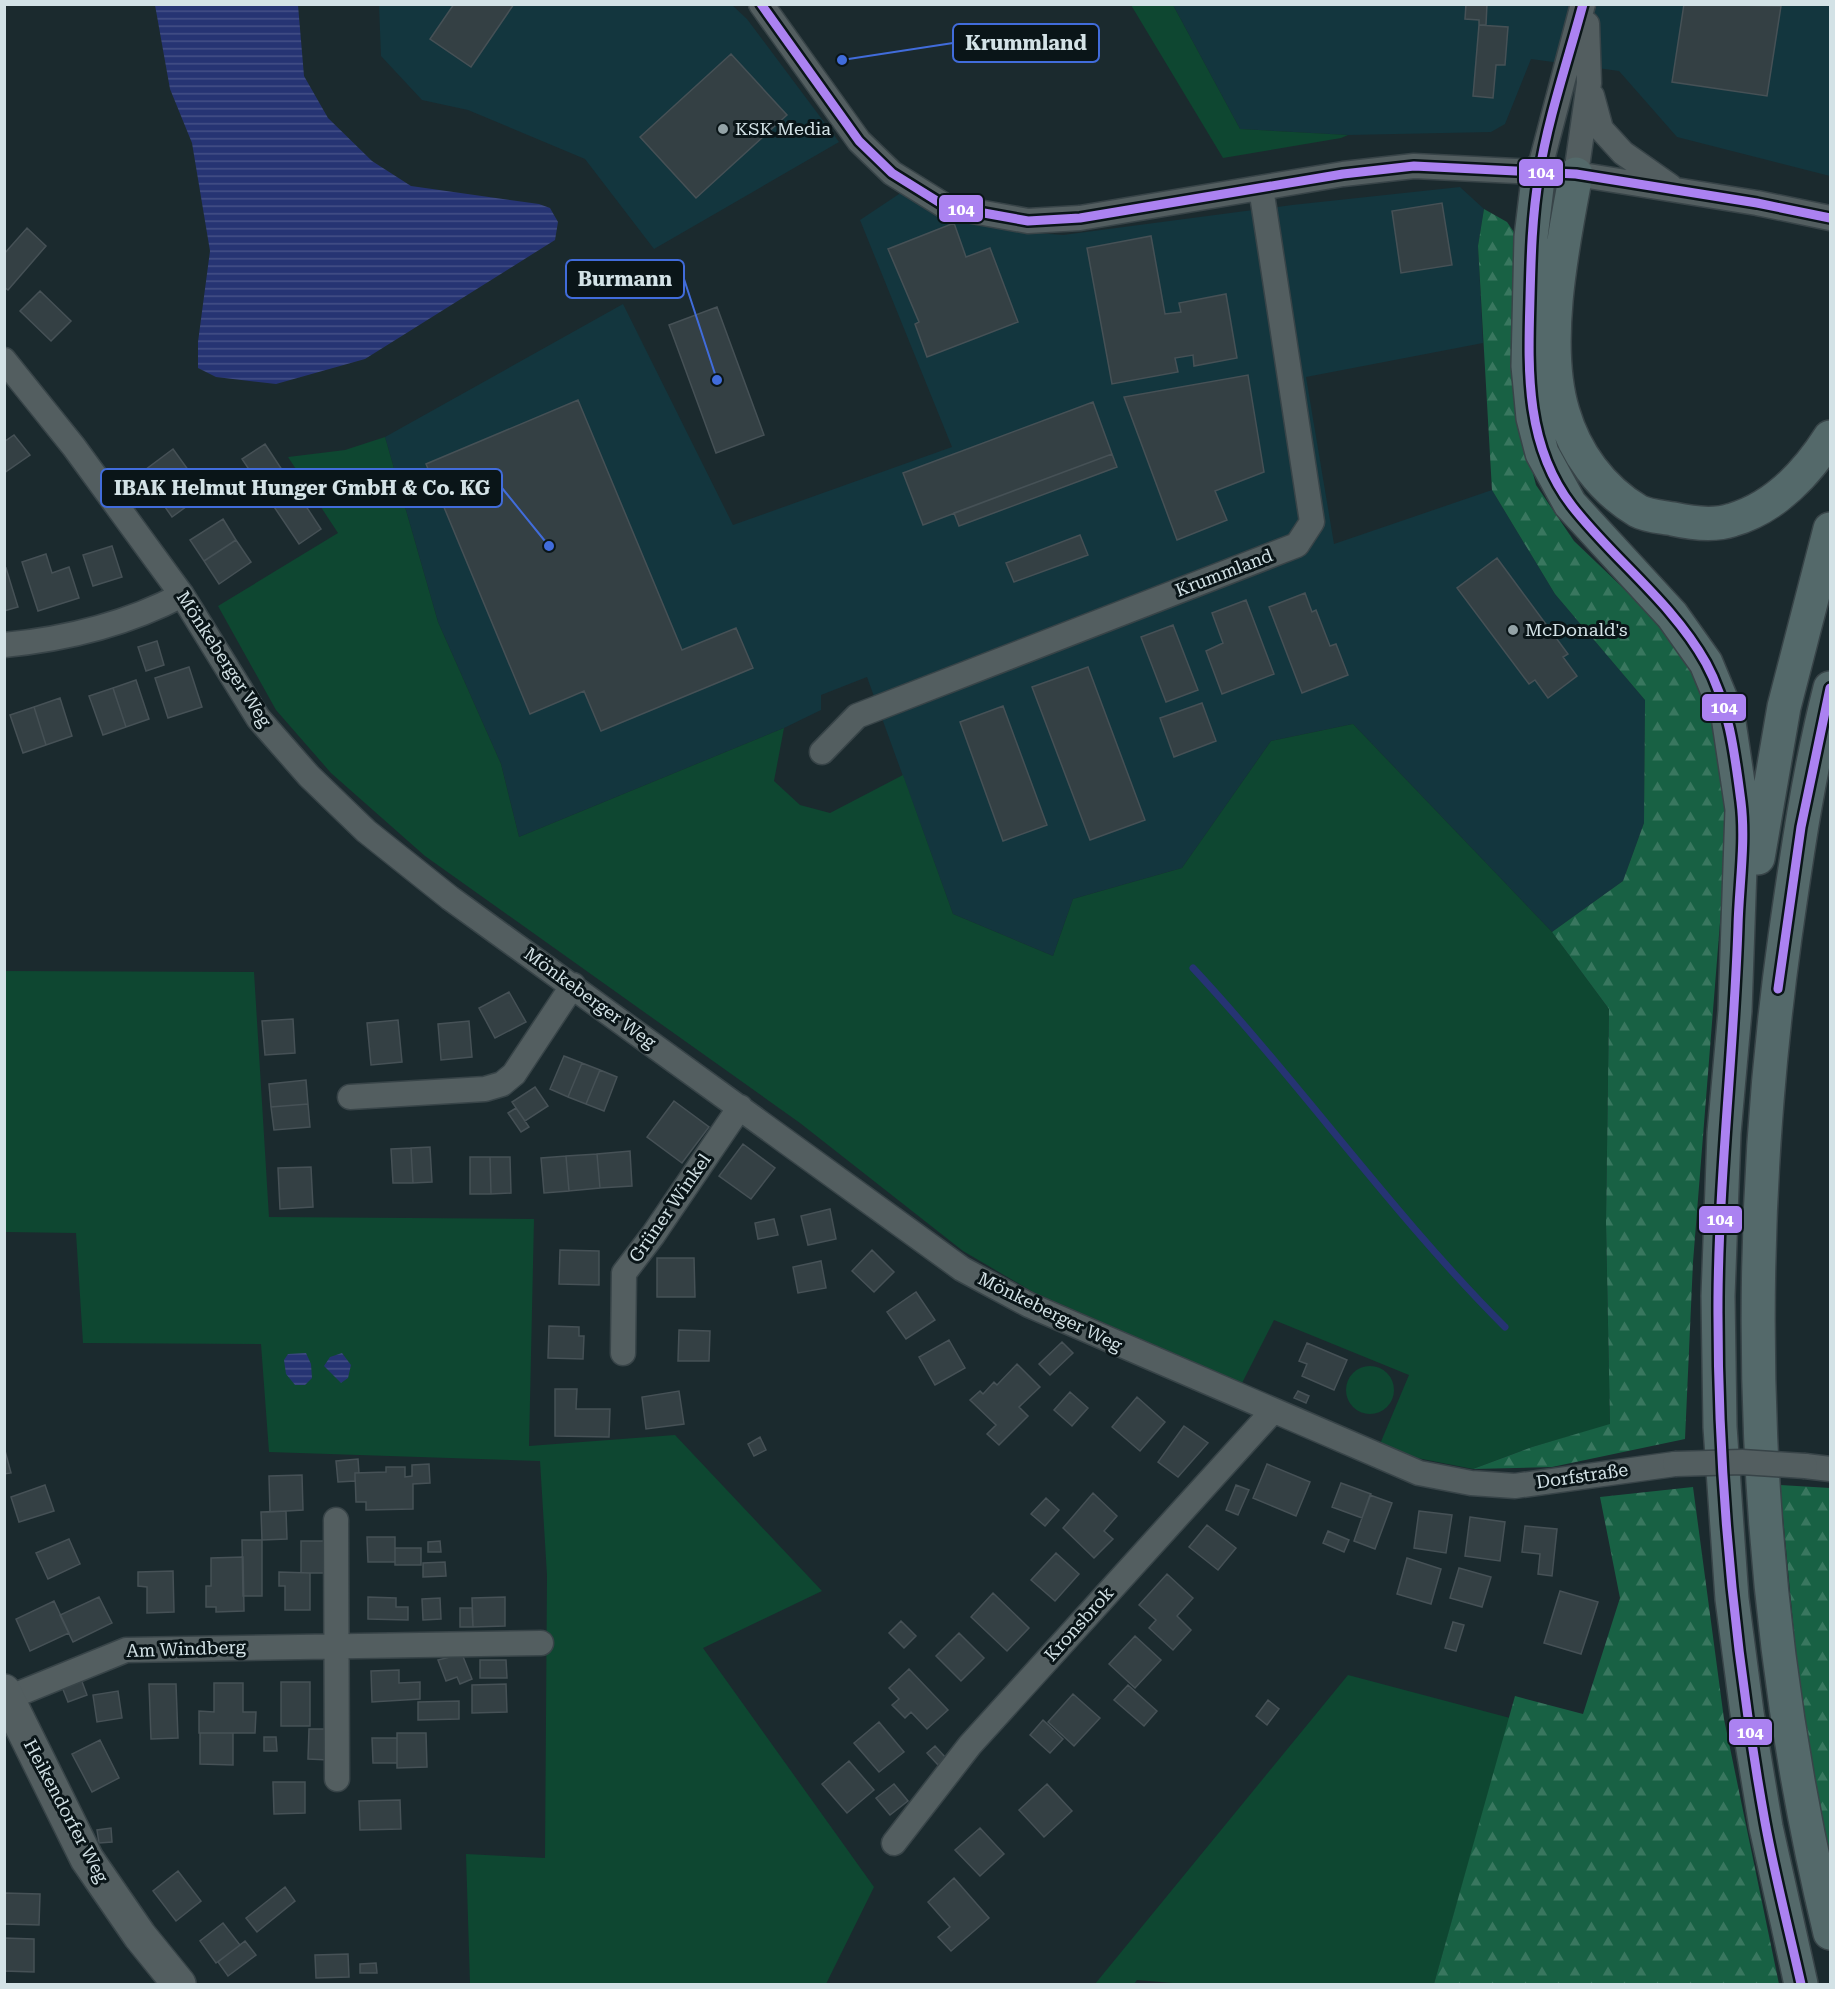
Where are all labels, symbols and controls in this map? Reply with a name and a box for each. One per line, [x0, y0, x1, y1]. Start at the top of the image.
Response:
callout: Krummland [953, 24, 1099, 62]
text: Krummland [965, 31, 1087, 55]
place label: KSK Media [735, 118, 831, 139]
marker: KSK Media [716, 122, 730, 136]
line badge: 104 [1518, 158, 1564, 187]
text: 104 [1528, 163, 1554, 182]
line badge: 104 [938, 194, 984, 223]
text: 104 [948, 200, 974, 219]
callout: Burmann [566, 260, 684, 298]
text: Burmann [578, 267, 673, 291]
callout: IBAK Helmut Hunger GmbH & Co. KG [101, 469, 502, 507]
text: IBAK Helmut Hunger GmbH & Co. KG [114, 476, 491, 500]
street label: Krummland [1172, 544, 1276, 601]
street label: Mönkeberger Weg [173, 587, 277, 731]
place label: McDonald's [1525, 619, 1628, 640]
marker: McDonald's [1506, 623, 1520, 637]
line badge: 104 [1701, 693, 1747, 722]
text: 104 [1711, 698, 1737, 717]
street label: Mönkeberger Weg [520, 943, 661, 1053]
street label: Grüner Winkel [624, 1149, 715, 1266]
line badge: 104 [1698, 1205, 1743, 1234]
text: 104 [1707, 1210, 1733, 1229]
street label: Mönkeberger Weg [975, 1268, 1126, 1356]
street label: Dorfstraße [1535, 1459, 1629, 1492]
street label: Kronsbrok [1040, 1582, 1117, 1665]
street label: Am Windberg [126, 1636, 247, 1661]
line badge: 104 [1728, 1718, 1773, 1746]
text: 104 [1737, 1723, 1763, 1742]
street label: Heikendorfer Weg [20, 1736, 113, 1887]

